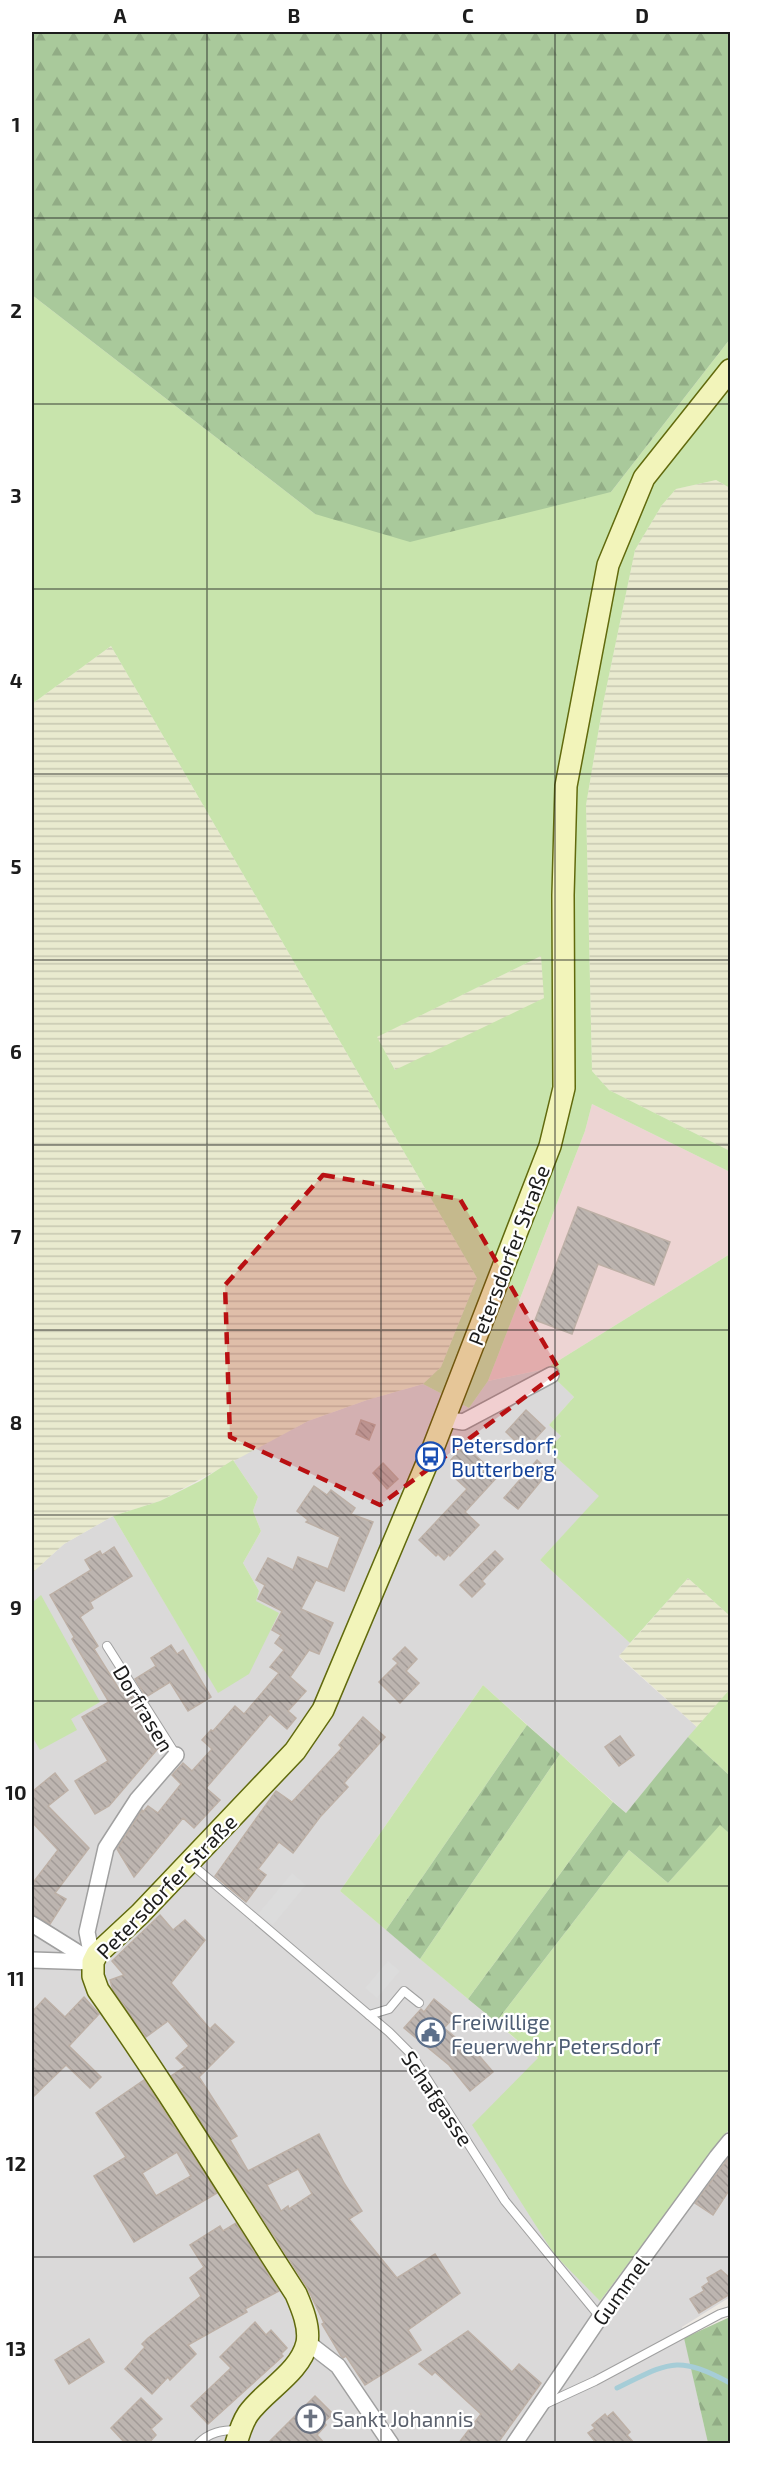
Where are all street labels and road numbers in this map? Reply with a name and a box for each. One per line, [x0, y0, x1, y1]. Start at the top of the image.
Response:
street label: Petersdorfer Straße [462, 1161, 554, 1349]
street label: Dorfrasen [108, 1660, 180, 1756]
street label: Petersdorfer Straße [91, 1809, 241, 1963]
street label: Schafgasse [397, 2046, 479, 2150]
street label: Gummel [587, 2250, 654, 2329]

